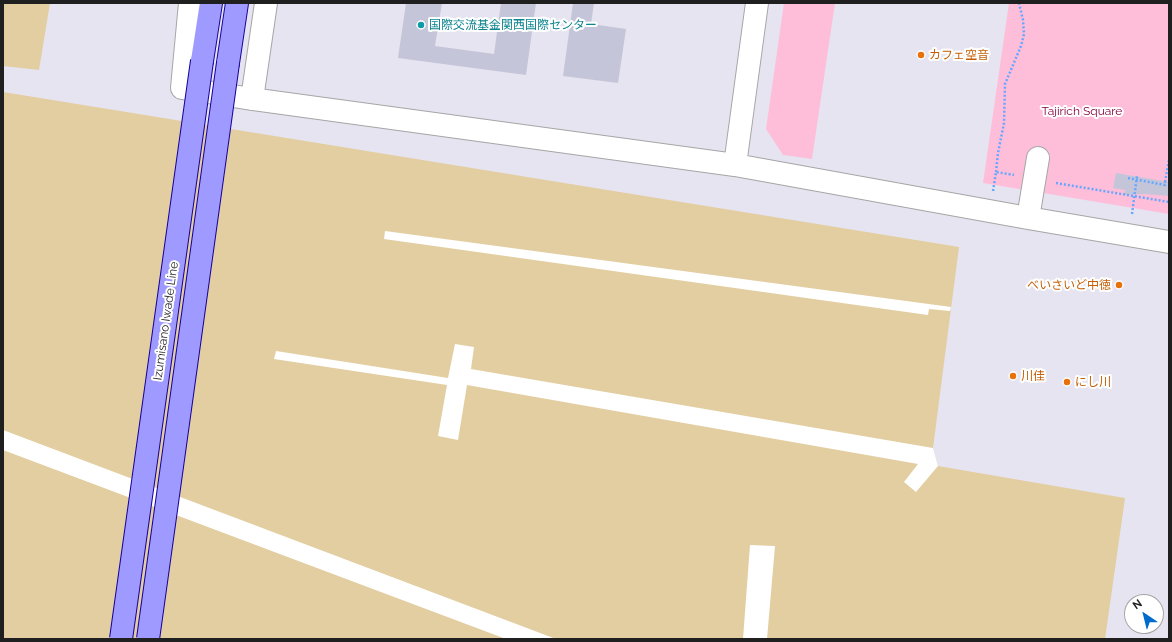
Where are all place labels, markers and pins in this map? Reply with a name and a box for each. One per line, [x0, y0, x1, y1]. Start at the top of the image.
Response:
place label: 国際交流基金関西国際センター [429, 18, 597, 32]
marker: 国際交流基金関西国際センター [416, 20, 426, 30]
place label: カフェ空音 [929, 48, 989, 62]
marker: カフェ空音 [916, 50, 926, 60]
place label: べいさいど中徳 [1027, 278, 1111, 292]
marker: べいさいど中徳 [1114, 280, 1124, 290]
place label: 川佳 [1021, 369, 1045, 383]
marker: 川佳 [1008, 371, 1018, 381]
place label: にし川 [1075, 375, 1111, 389]
marker: にし川 [1062, 377, 1072, 387]

